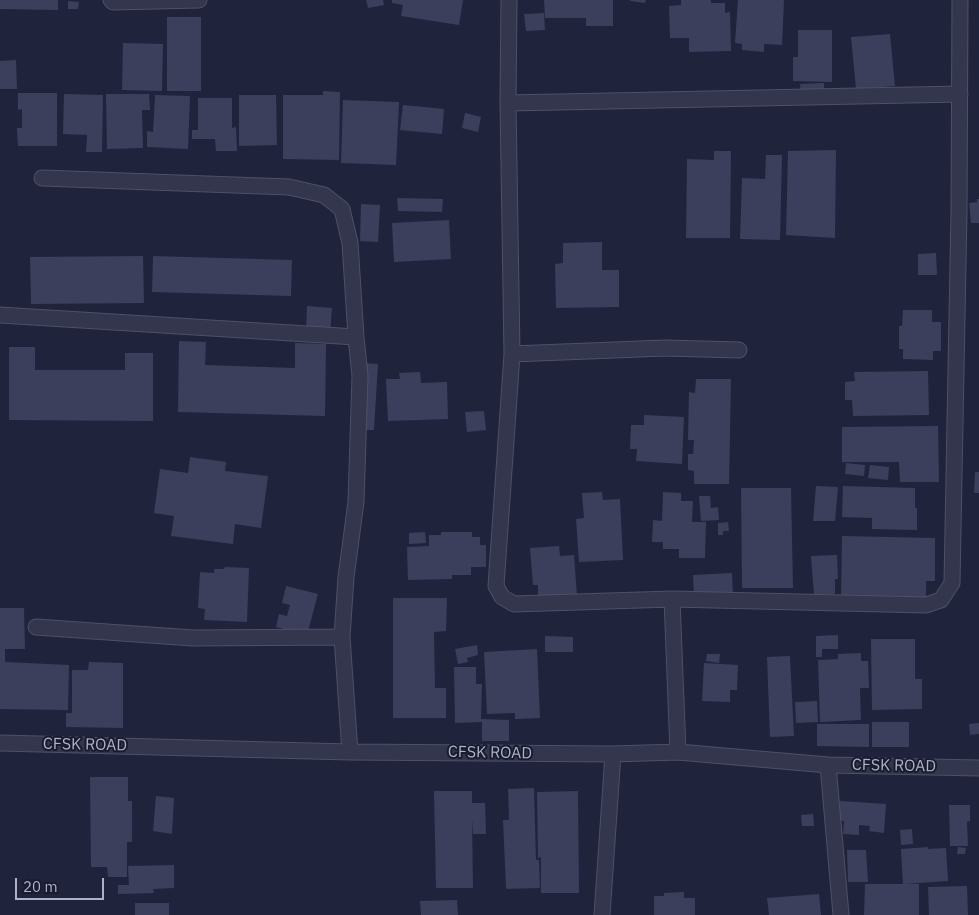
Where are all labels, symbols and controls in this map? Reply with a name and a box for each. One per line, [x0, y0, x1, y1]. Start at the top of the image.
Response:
street label: CFSK ROAD [43, 735, 127, 755]
street label: CFSK ROAD [448, 743, 532, 763]
street label: CFSK ROAD [852, 756, 936, 776]
scale bar [18, 868, 106, 900]
text: 20 m [23, 877, 58, 896]

